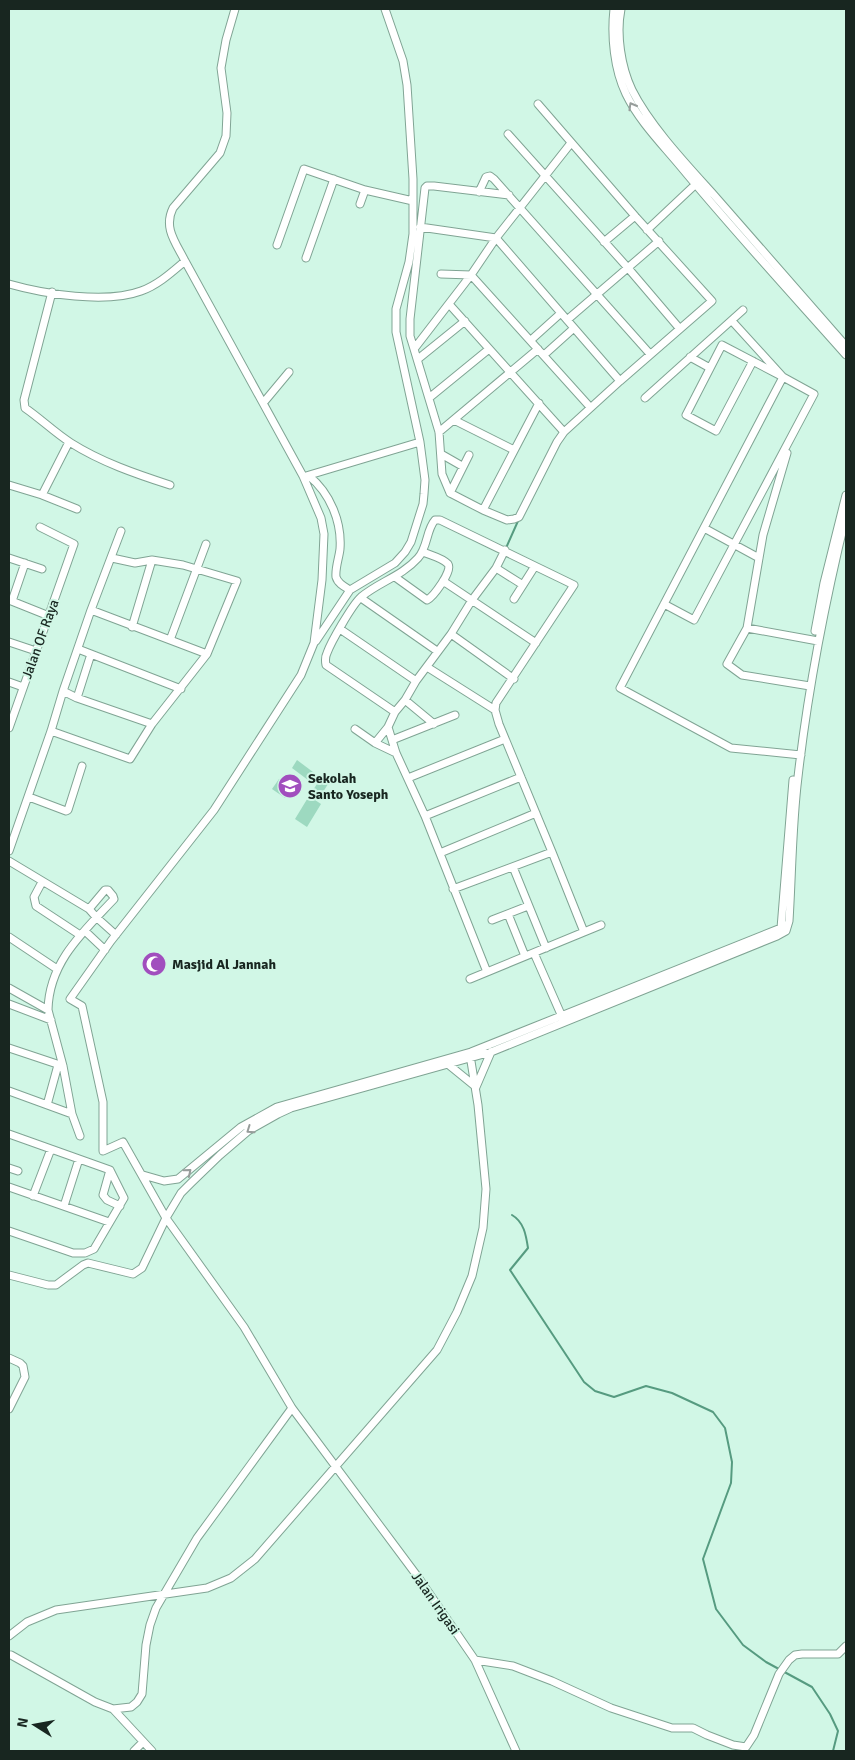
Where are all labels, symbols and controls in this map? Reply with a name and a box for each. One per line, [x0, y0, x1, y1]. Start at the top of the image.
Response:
one-way arrow [629, 102, 639, 111]
street label: Jalan OF Raya [18, 597, 63, 681]
place label: Sekolah Santo Yoseph [308, 770, 389, 803]
school or university icon: Sekolah Santo Yoseph [277, 773, 303, 799]
mosque icon: Masjid Al Jannah [141, 951, 167, 977]
place label: Masjid Al Jannah [172, 956, 276, 973]
one-way arrow [246, 1124, 256, 1133]
one-way arrow [182, 1170, 191, 1178]
street label: Jalan Irigasi [408, 1569, 463, 1638]
north arrow [10, 1700, 60, 1750]
text: N [13, 1716, 32, 1729]

